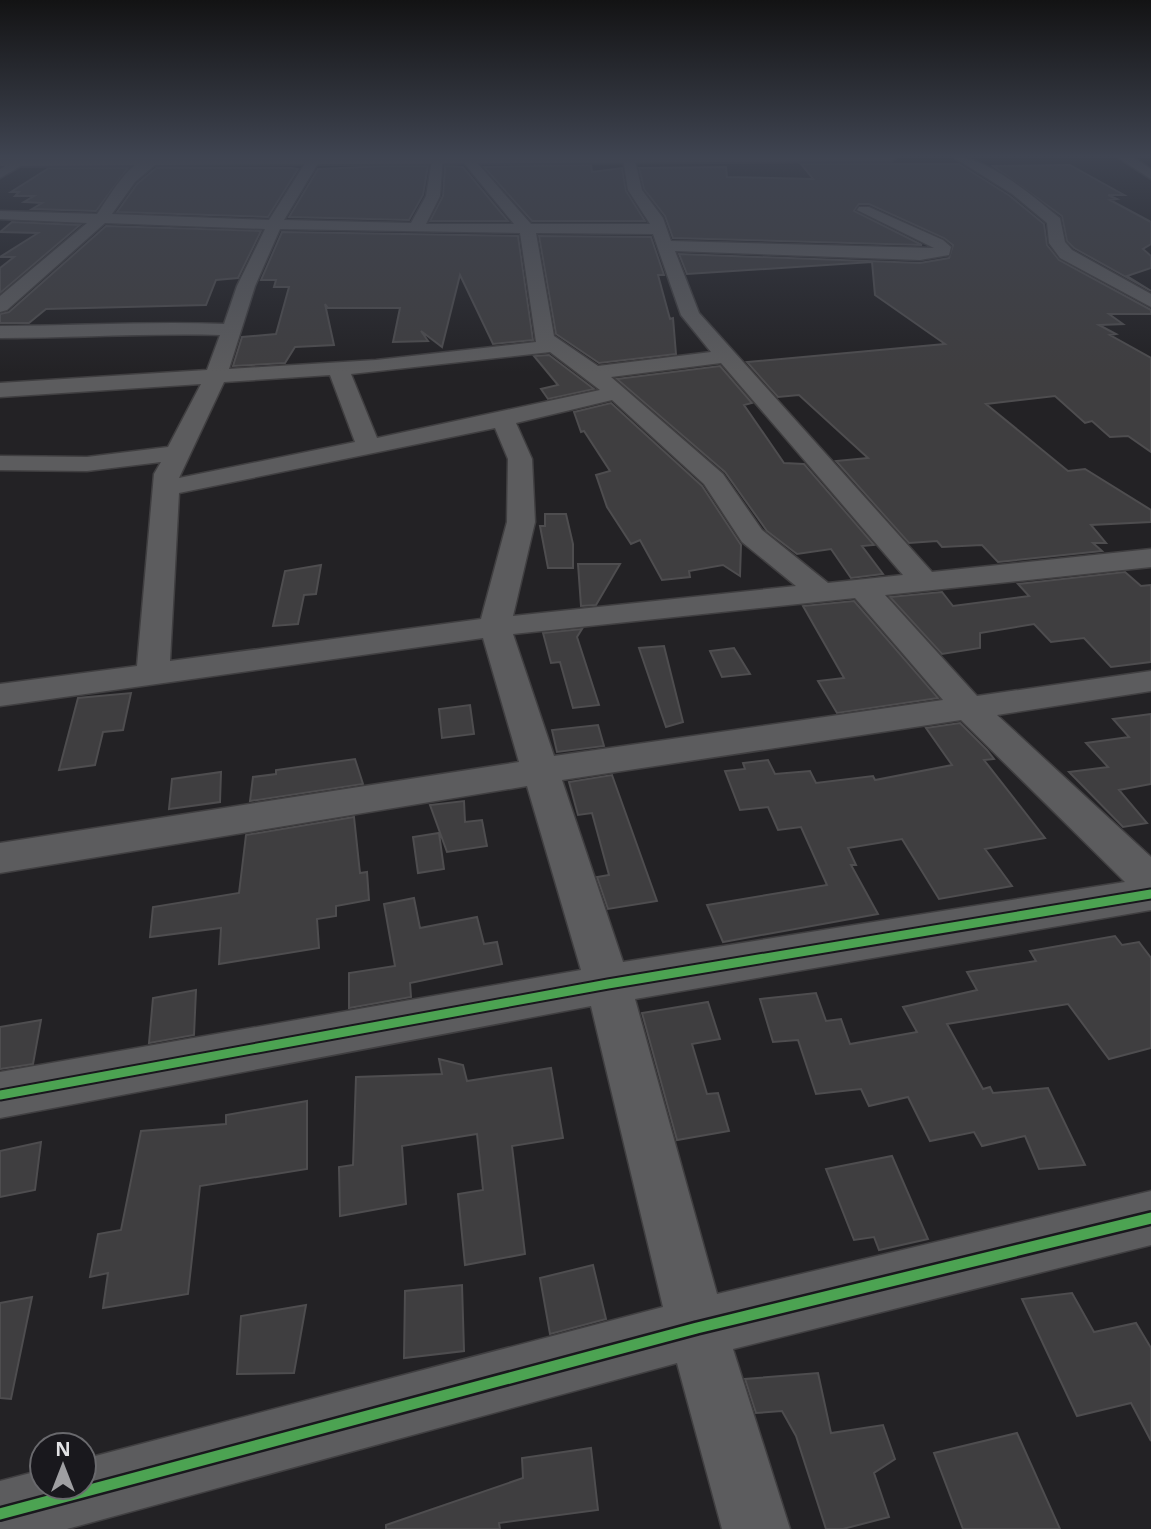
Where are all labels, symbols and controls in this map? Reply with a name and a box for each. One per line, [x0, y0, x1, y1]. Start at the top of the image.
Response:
north arrow [28, 1431, 98, 1501]
text: N [55, 1436, 71, 1462]

